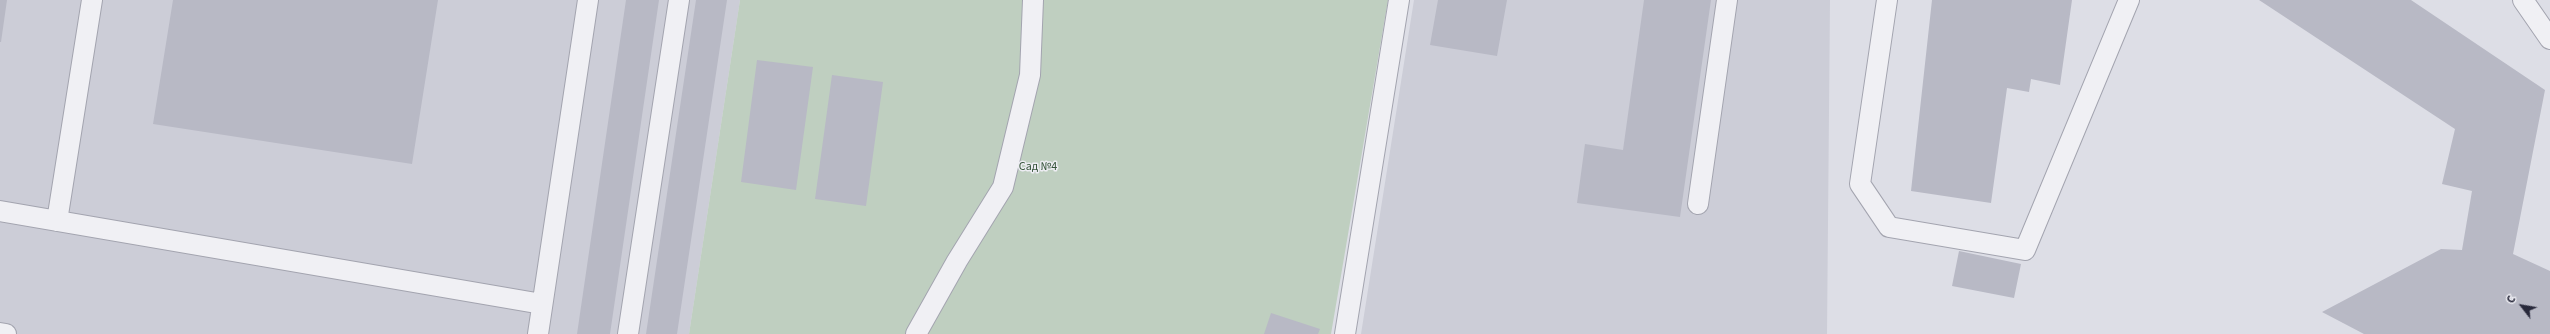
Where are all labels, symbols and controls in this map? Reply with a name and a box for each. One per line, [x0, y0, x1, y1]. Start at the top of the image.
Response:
park label: Сад №4 [1019, 160, 1057, 174]
north arrow [2502, 286, 2542, 326]
text: С [2503, 293, 2519, 306]

